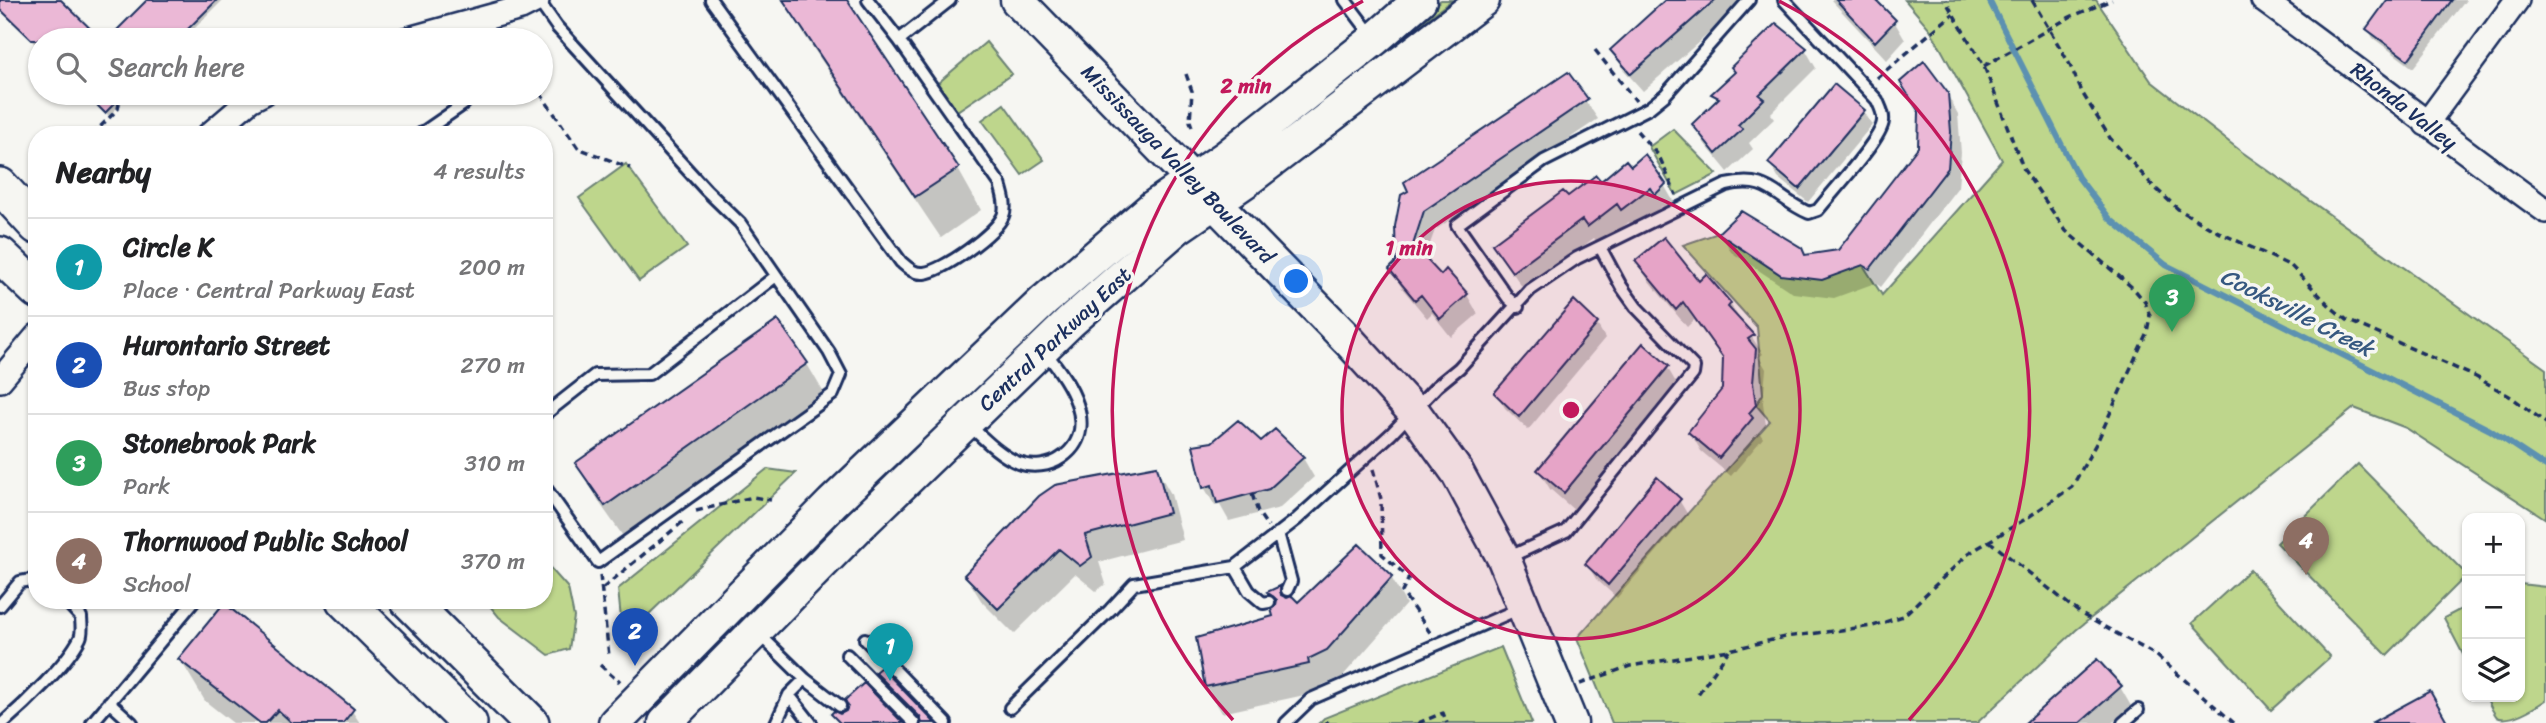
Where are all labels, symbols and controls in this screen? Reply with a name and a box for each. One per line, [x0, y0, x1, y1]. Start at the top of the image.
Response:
search box [28, 28, 553, 105]
text: Search here [108, 44, 245, 90]
icon: search [52, 48, 90, 86]
street label: Rhonda Valley [2342, 52, 2466, 160]
street label: Mississauga Valley Boulevard [1071, 55, 1286, 275]
text: 2 min [1220, 67, 1272, 105]
text: Nearby [56, 145, 151, 199]
text: 4 results [433, 151, 525, 192]
text: Circle K [123, 224, 213, 270]
text: 1 min [1385, 229, 1434, 267]
text: 1 [74, 247, 84, 288]
text: 200 m [459, 247, 525, 288]
water label: Cooksville Creek [2213, 256, 2383, 370]
street label: Central Parkway East [969, 257, 1141, 421]
your location [1279, 264, 1313, 298]
text: Place · Central Parkway East [123, 270, 415, 311]
pin: 3 [2149, 274, 2195, 332]
text: Hurontario Street [123, 322, 330, 368]
text: 2 [72, 345, 86, 386]
text: 270 m [460, 345, 525, 386]
text: Bus stop [123, 368, 210, 409]
centre of rings [1559, 398, 1583, 422]
text: Stonebrook Park [123, 420, 316, 466]
text: 3 [73, 443, 85, 484]
text: 310 m [464, 443, 525, 484]
text: Park [123, 466, 170, 507]
map controls [2462, 513, 2525, 702]
button: + [2462, 513, 2525, 576]
pin: 4 [2283, 517, 2329, 575]
text: Thornwood Public School [123, 518, 408, 564]
text: 4 [72, 541, 86, 582]
text: 370 m [461, 541, 525, 582]
text: School [123, 564, 191, 605]
button: − [2462, 576, 2525, 639]
pin: 2 [612, 608, 658, 666]
pin: 1 [867, 623, 913, 681]
button: layers [2462, 639, 2525, 702]

